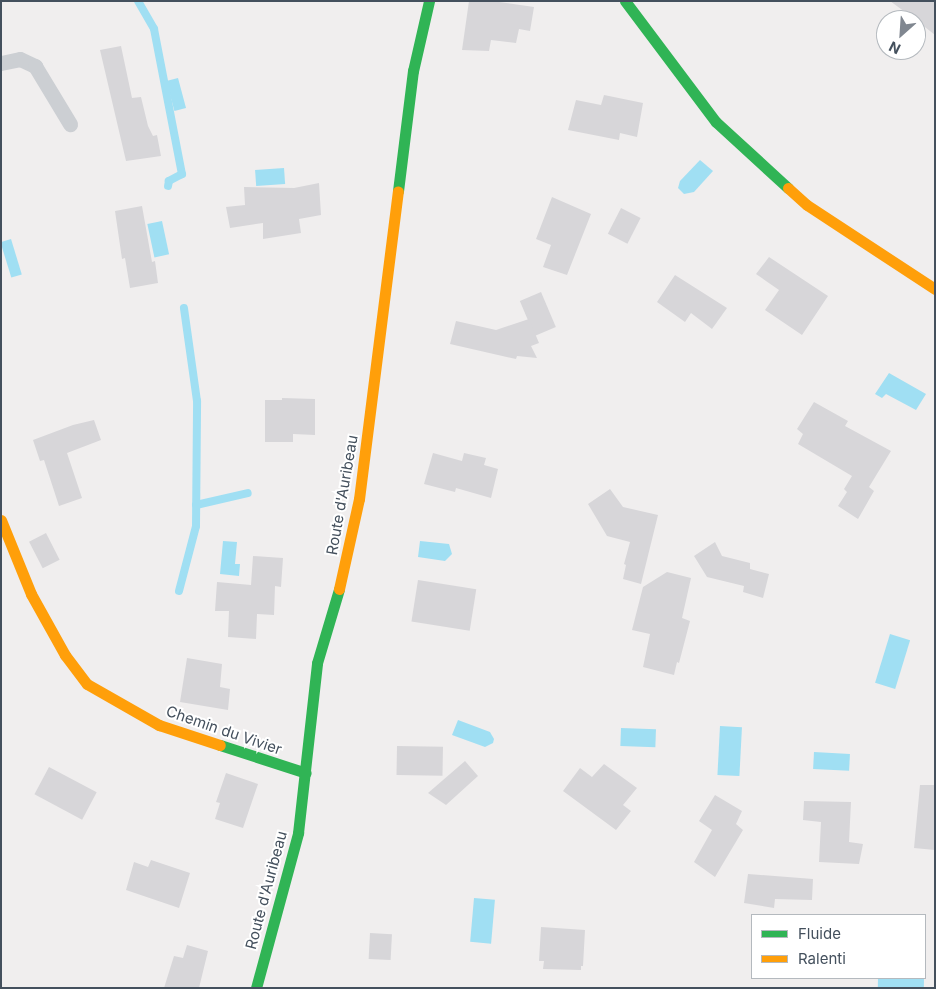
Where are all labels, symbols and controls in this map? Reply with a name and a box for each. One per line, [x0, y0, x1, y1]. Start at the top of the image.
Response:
north arrow [876, 10, 926, 60]
text: N [886, 38, 903, 58]
street label: Route d'Auribeau [323, 434, 361, 556]
street label: Chemin du Vivier [164, 702, 284, 758]
street label: Route d'Auribeau [242, 829, 290, 951]
legend [751, 914, 926, 979]
text: Fluide [798, 924, 841, 943]
text: Ralenti [798, 949, 846, 968]

